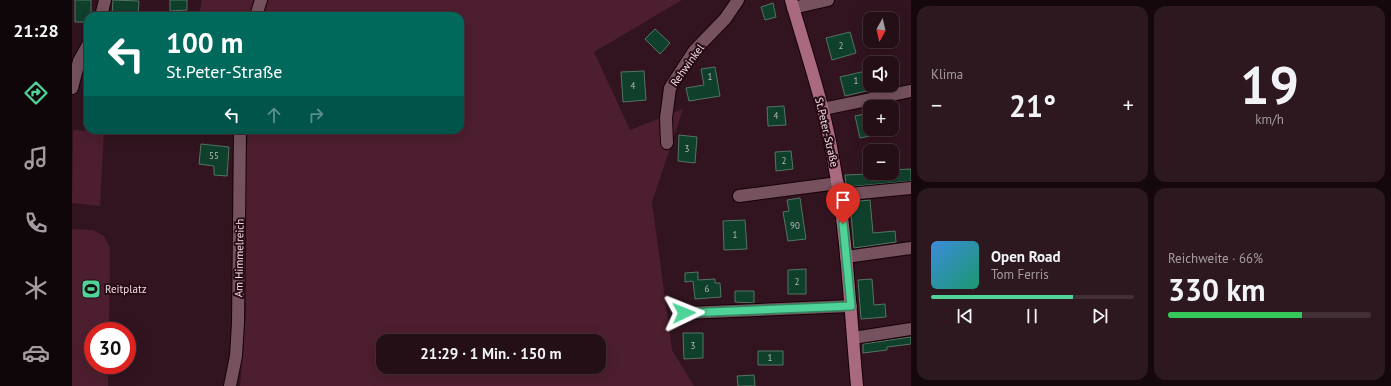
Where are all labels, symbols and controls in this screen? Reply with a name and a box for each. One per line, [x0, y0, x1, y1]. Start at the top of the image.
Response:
north arrow [863, 12, 899, 48]
map controls [863, 12, 899, 180]
text: 21:28 [13, 19, 59, 42]
text: 100 m [166, 24, 243, 61]
icon: left [100, 28, 152, 80]
house number: 2 [839, 40, 844, 51]
street label: Rehwinkel [667, 41, 707, 89]
text: 19 [1240, 51, 1299, 118]
button: sound [863, 56, 899, 92]
text: St.Peter-Straße [166, 60, 283, 83]
text: Klima [931, 66, 963, 83]
house number: 1 [708, 71, 713, 82]
house number: 1 [854, 75, 859, 86]
icon: directions [22, 79, 50, 107]
house number: 4 [631, 80, 636, 91]
text: 21° [1009, 86, 1056, 125]
text: − [931, 91, 942, 119]
text: + [1123, 91, 1134, 119]
street label: St.Peter-Straße [812, 96, 842, 169]
button: + [863, 100, 899, 136]
icon: left [221, 104, 243, 126]
icon: ahead [263, 104, 285, 126]
icon: right [305, 104, 327, 126]
house number: 4 [774, 110, 779, 121]
text: km/h [1255, 111, 1284, 128]
house number: 3 [685, 143, 690, 154]
icon: music [22, 144, 50, 172]
button: − [863, 144, 899, 180]
house number: 55 [209, 150, 219, 161]
house number: 2 [782, 155, 787, 166]
pin [826, 183, 860, 224]
icon: arrive [832, 189, 854, 211]
icon: phone [22, 209, 50, 237]
street label: Am Himmelreich [231, 219, 247, 297]
house number: 90 [790, 220, 800, 231]
house number: 1 [733, 229, 738, 240]
text: Open Road [991, 247, 1061, 266]
text: Reichweite · 66% [1168, 250, 1263, 267]
text: Tom Ferris [991, 266, 1049, 283]
text: 330 km [1168, 270, 1266, 309]
icon: climate [22, 274, 50, 302]
house number: 2 [795, 276, 800, 287]
sports icon: Reitplatz [80, 278, 102, 300]
place label: Reitplatz [105, 282, 147, 296]
house number: 6 [705, 283, 710, 294]
position arrow [663, 292, 705, 334]
icon: previous [954, 305, 976, 327]
icon: pause [1021, 305, 1043, 327]
icon: next [1089, 305, 1111, 327]
speed limit sign: 30 [84, 322, 136, 374]
icon: car [22, 339, 50, 367]
house number: 3 [691, 340, 696, 351]
text: 21:29 · 1 Min. · 150 m [420, 344, 562, 363]
house number: 1 [768, 352, 773, 363]

